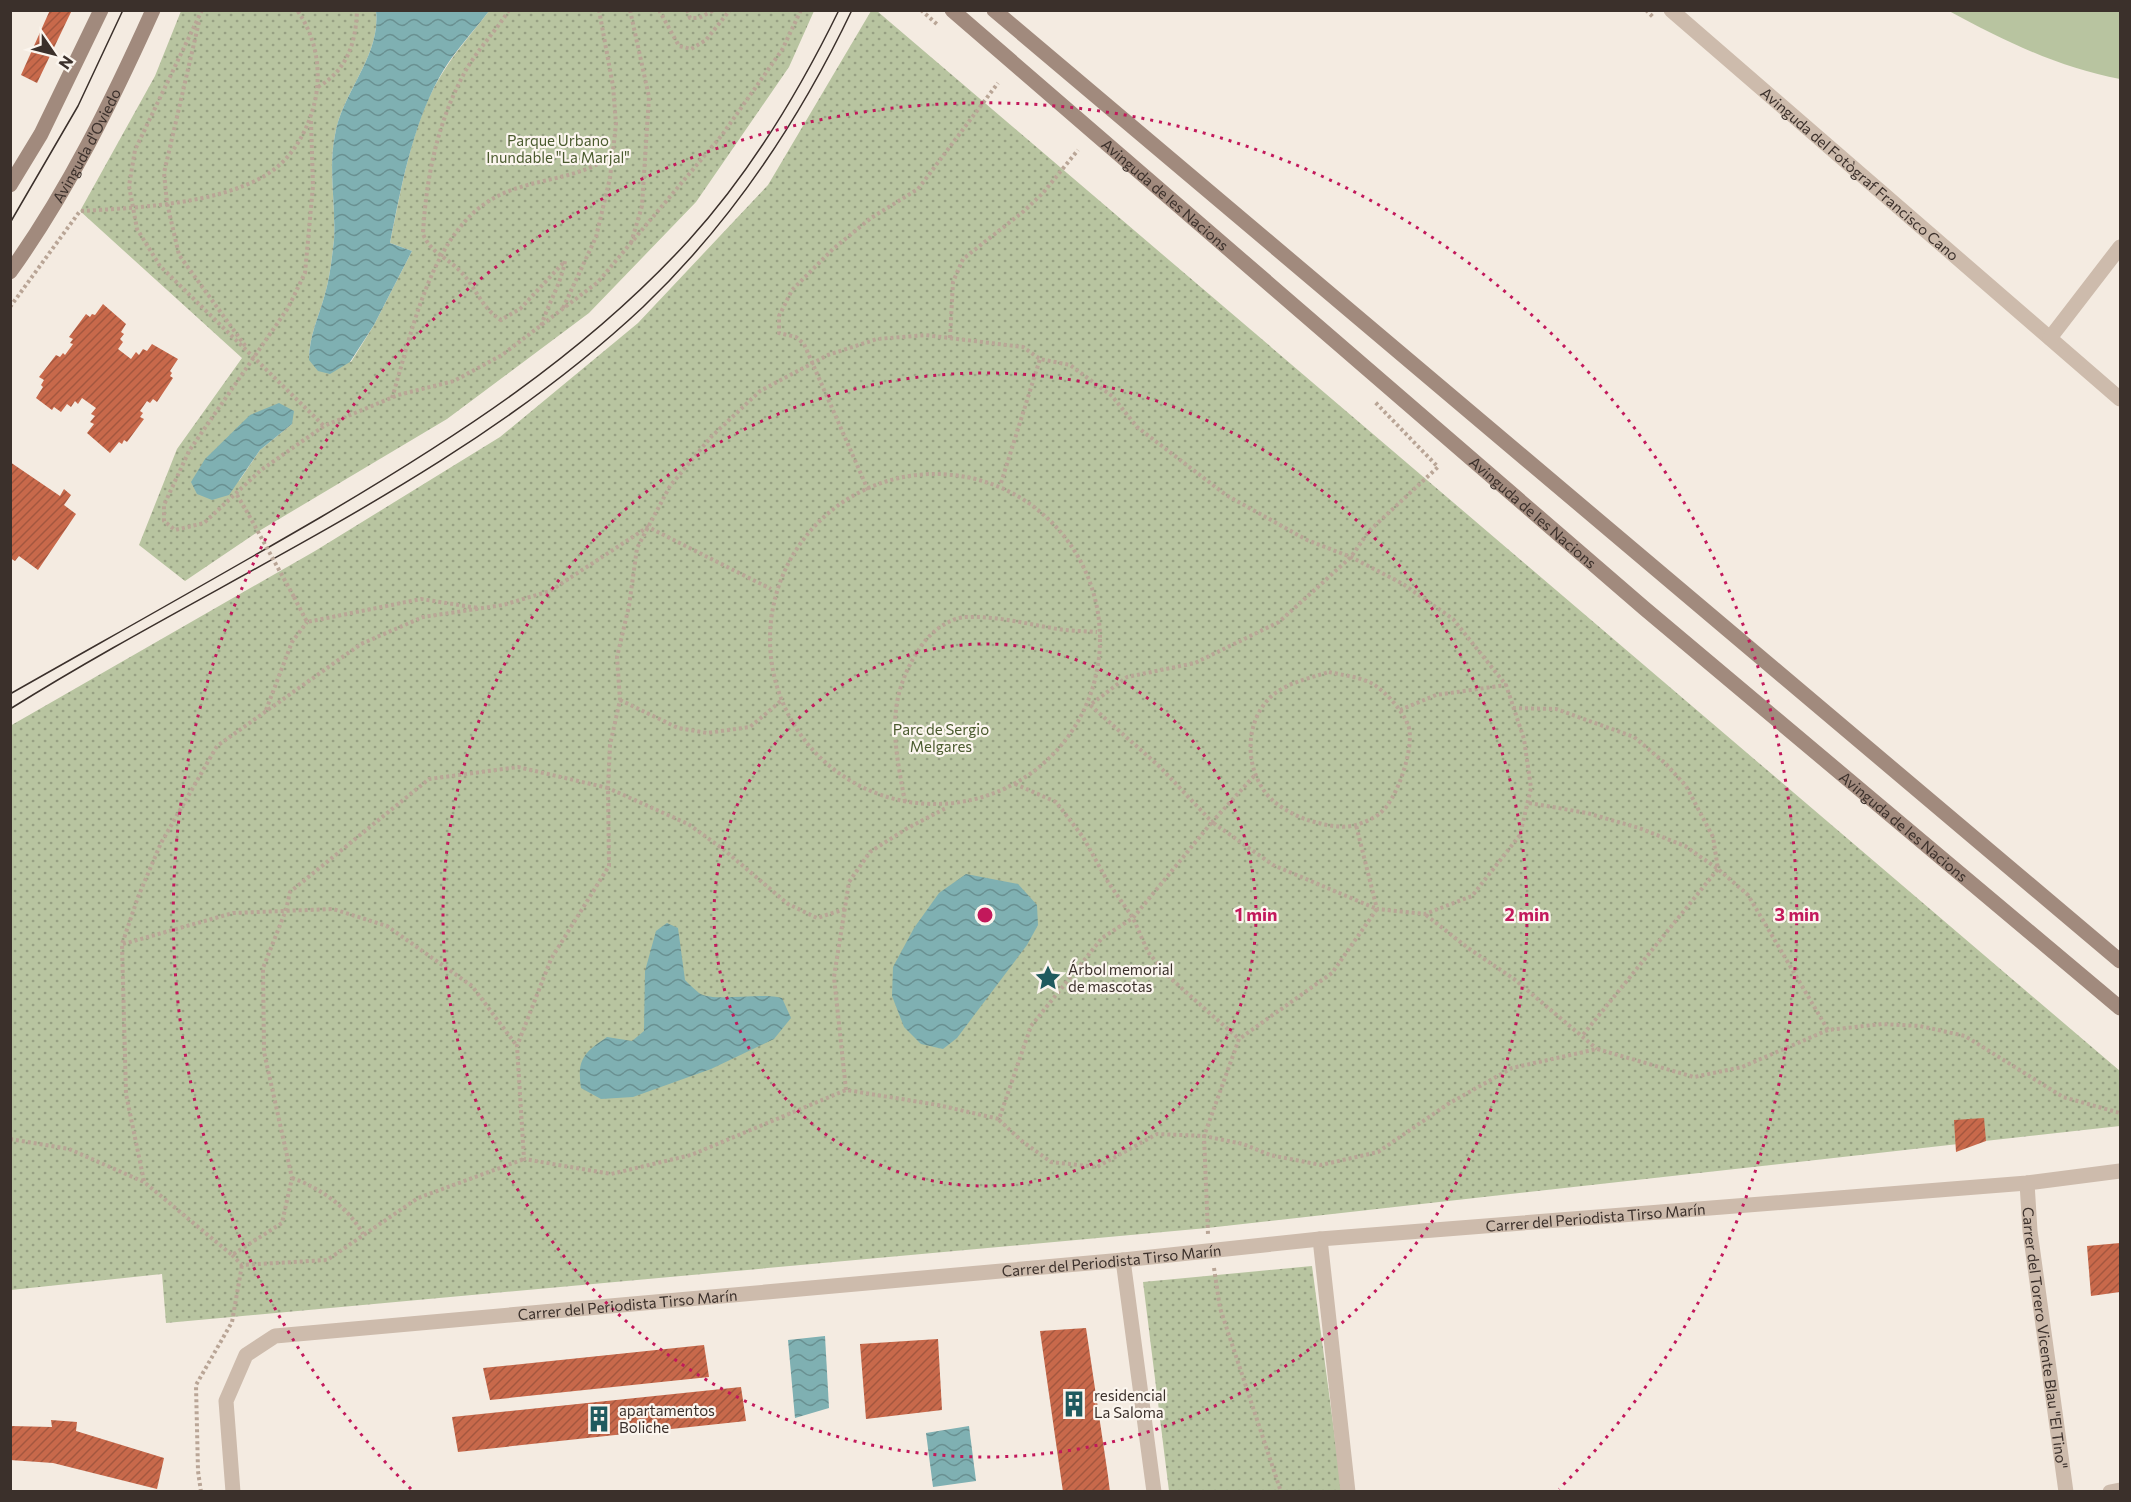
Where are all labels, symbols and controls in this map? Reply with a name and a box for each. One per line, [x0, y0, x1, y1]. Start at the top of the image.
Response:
north arrow [24, 24, 84, 84]
text: N [55, 53, 78, 73]
street label: Avinguda del Fotògraf Francisco Cano [1757, 83, 1963, 264]
street label: Avinguda d'Oviedo [48, 85, 124, 206]
park label: Parque Urbano Inundable "La Marjal" [486, 131, 630, 166]
street label: Avinguda de les Nacions [1098, 135, 1233, 254]
street label: Avinguda de les Nacions [1466, 452, 1600, 572]
park label: Parc de Sergio Melgares [893, 720, 989, 755]
street label: Avinguda de les Nacions [1836, 767, 1972, 885]
text: 1 min [1235, 903, 1277, 925]
text: 2 min [1505, 903, 1549, 925]
text: 3 min [1774, 903, 1820, 925]
centre of rings [975, 905, 995, 925]
place label: Árbol memorial de mascotas [1068, 959, 1173, 995]
place icon: Árbol memorial de mascotas [1033, 963, 1063, 993]
street label: Carrer del Periodista Tirso Marín [1485, 1199, 1706, 1235]
street label: Carrer del Torero Vicente Blau "El Tino" [2020, 1206, 2072, 1470]
street label: Carrer del Periodista Tirso Marín [1001, 1241, 1222, 1280]
street label: Carrer del Periodista Tirso Marín [517, 1286, 738, 1323]
place label: residencial La Saloma [1094, 1386, 1166, 1421]
building icon: residencial La Saloma [1059, 1389, 1089, 1419]
place label: apartamentos Boliche [619, 1401, 715, 1436]
building icon: apartamentos Boliche [584, 1404, 614, 1434]

